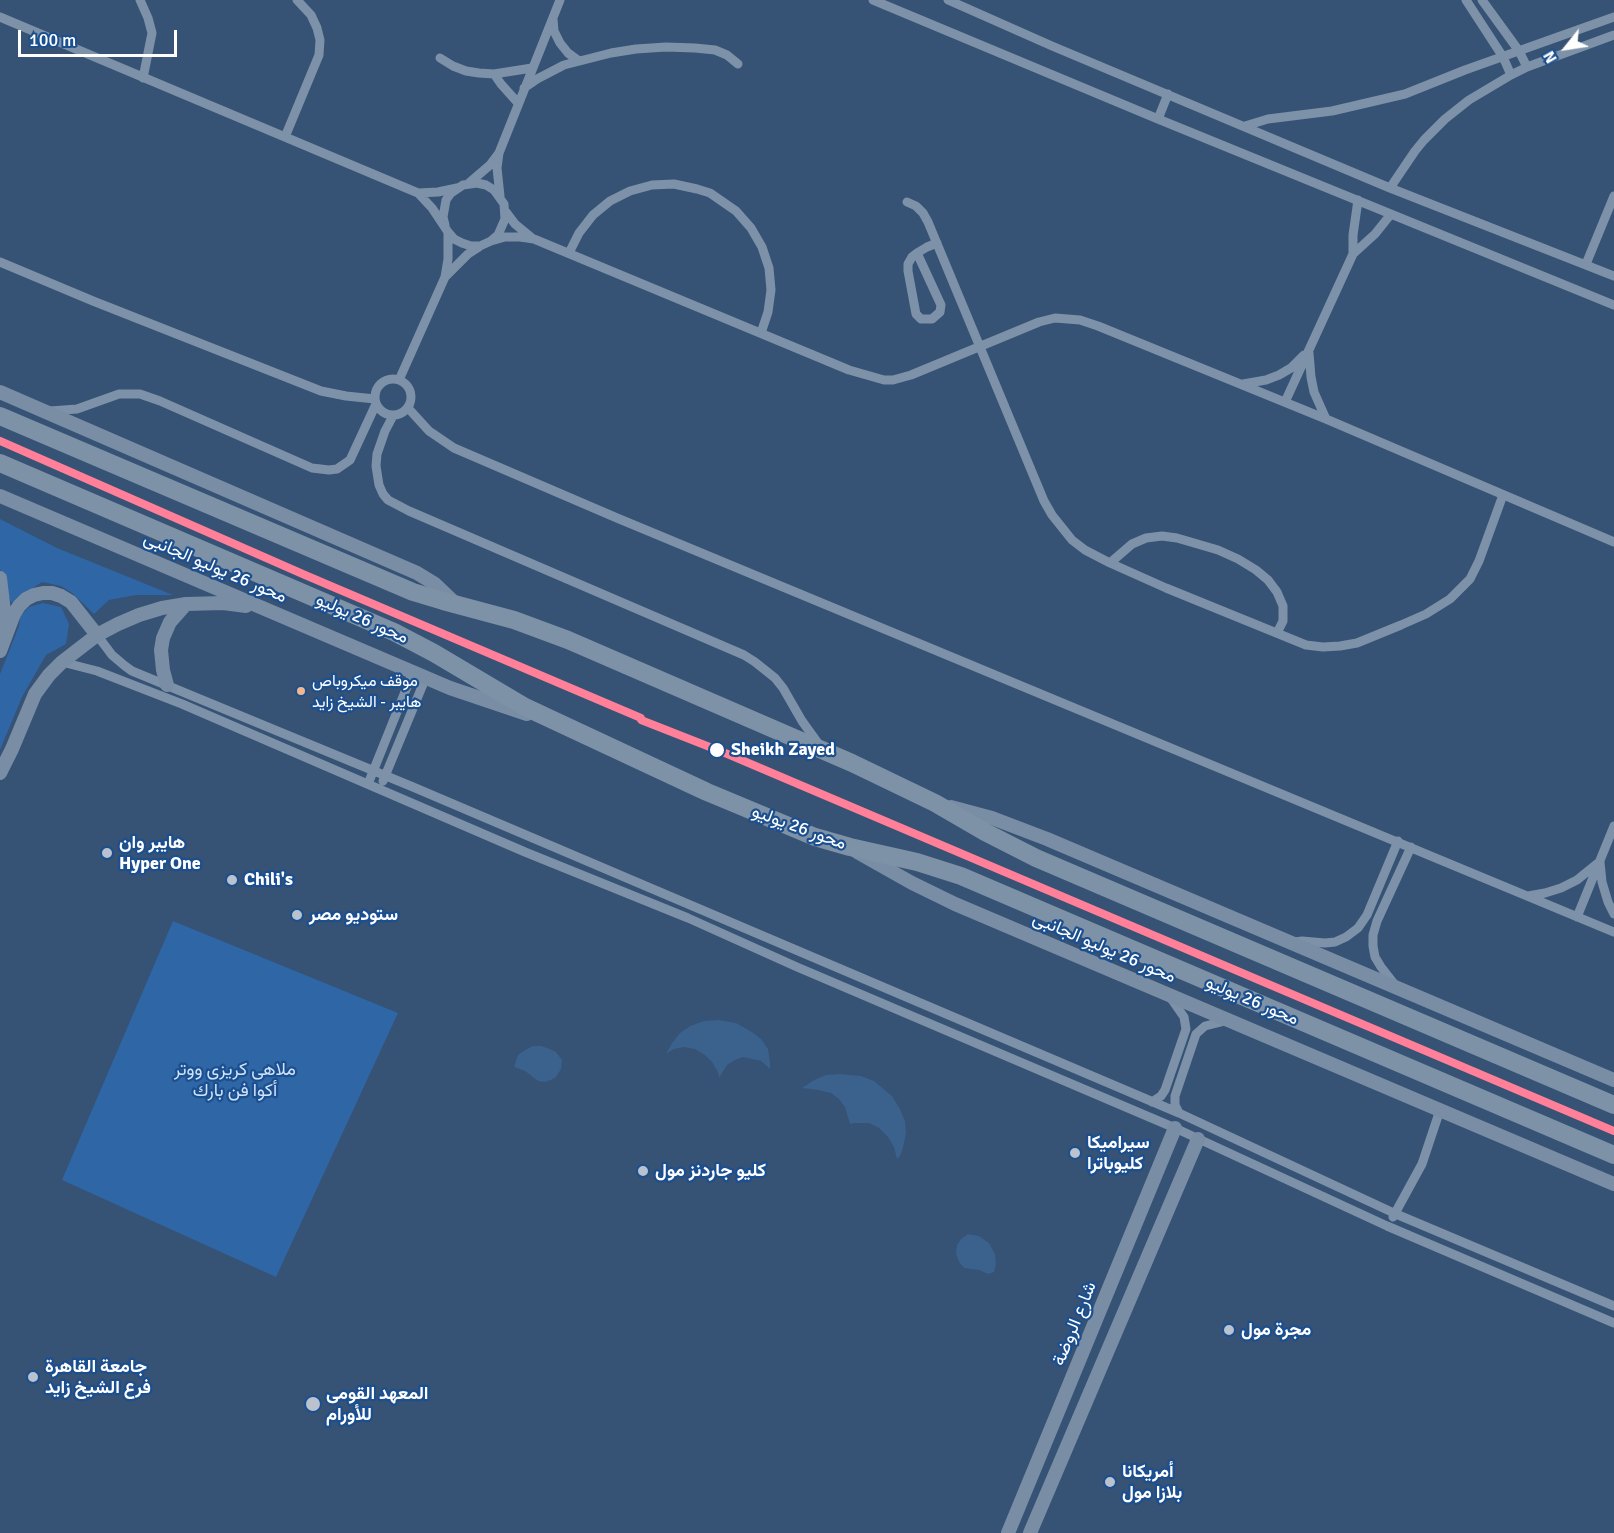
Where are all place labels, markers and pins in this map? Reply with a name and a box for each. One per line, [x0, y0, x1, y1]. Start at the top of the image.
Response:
place label: موقف ميكروباص هايبر - الشيخ زايد [312, 672, 421, 710]
marker: موقف ميكروباص هايبر - الشيخ زايد [295, 685, 307, 697]
place label: Sheikh Zayed [731, 739, 835, 761]
marker: Sheikh Zayed [708, 741, 726, 759]
place label: هايبر وان Hyper One [119, 832, 201, 874]
marker: هايبر وان Hyper One [100, 846, 114, 860]
place label: Chili's [244, 869, 293, 891]
marker: Chili's [225, 873, 239, 887]
place label: ستوديو مصر [309, 904, 398, 926]
marker: ستوديو مصر [290, 908, 304, 922]
place label: سيراميكا كليوباترا [1087, 1132, 1150, 1174]
marker: سيراميكا كليوباترا [1068, 1146, 1082, 1160]
place label: كليو جاردنز مول [655, 1160, 766, 1182]
marker: كليو جاردنز مول [636, 1164, 650, 1178]
place label: مجرة مول [1241, 1319, 1311, 1341]
marker: مجرة مول [1222, 1323, 1236, 1337]
place label: جامعة القاهرة فرع الشيخ زايد [45, 1356, 151, 1398]
marker: جامعة القاهرة فرع الشيخ زايد [26, 1370, 40, 1384]
place label: المعهد القومى للأورام [326, 1383, 429, 1426]
marker: المعهد القومى للأورام [304, 1395, 322, 1413]
place label: أمريكانا بلازا مول [1122, 1461, 1182, 1504]
marker: أمريكانا بلازا مول [1103, 1475, 1117, 1489]

